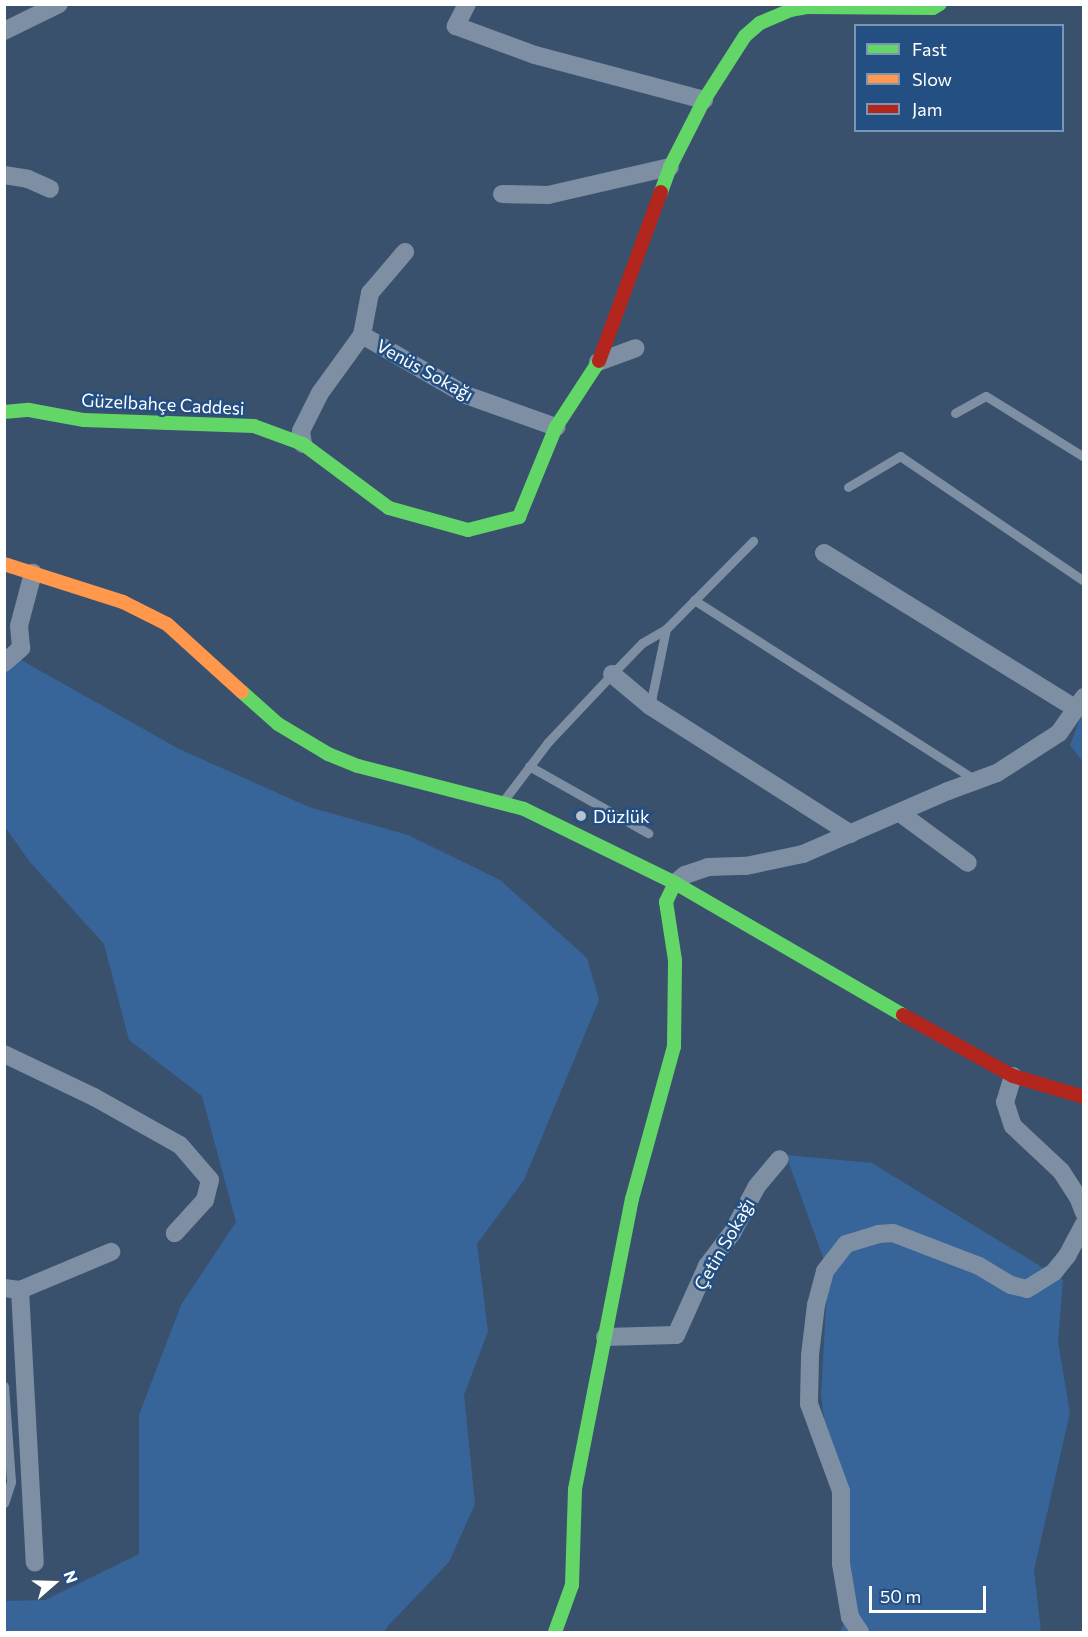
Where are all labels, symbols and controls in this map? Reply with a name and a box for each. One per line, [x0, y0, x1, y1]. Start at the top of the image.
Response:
legend [854, 24, 1064, 132]
text: Fast [912, 38, 947, 60]
text: Slow [912, 68, 952, 90]
text: Jam [912, 98, 942, 120]
street label: Venüs Sokağı [373, 335, 477, 405]
street label: Güzelbahçe Caddesi [81, 389, 245, 419]
place label: Düzlük [593, 805, 650, 827]
marker: Düzlük [574, 809, 588, 823]
street label: Çetin Sokağı [689, 1194, 759, 1294]
north arrow [24, 1553, 84, 1613]
text: N [60, 1568, 82, 1586]
scale bar [872, 1574, 989, 1612]
text: 50 m [880, 1585, 921, 1607]

